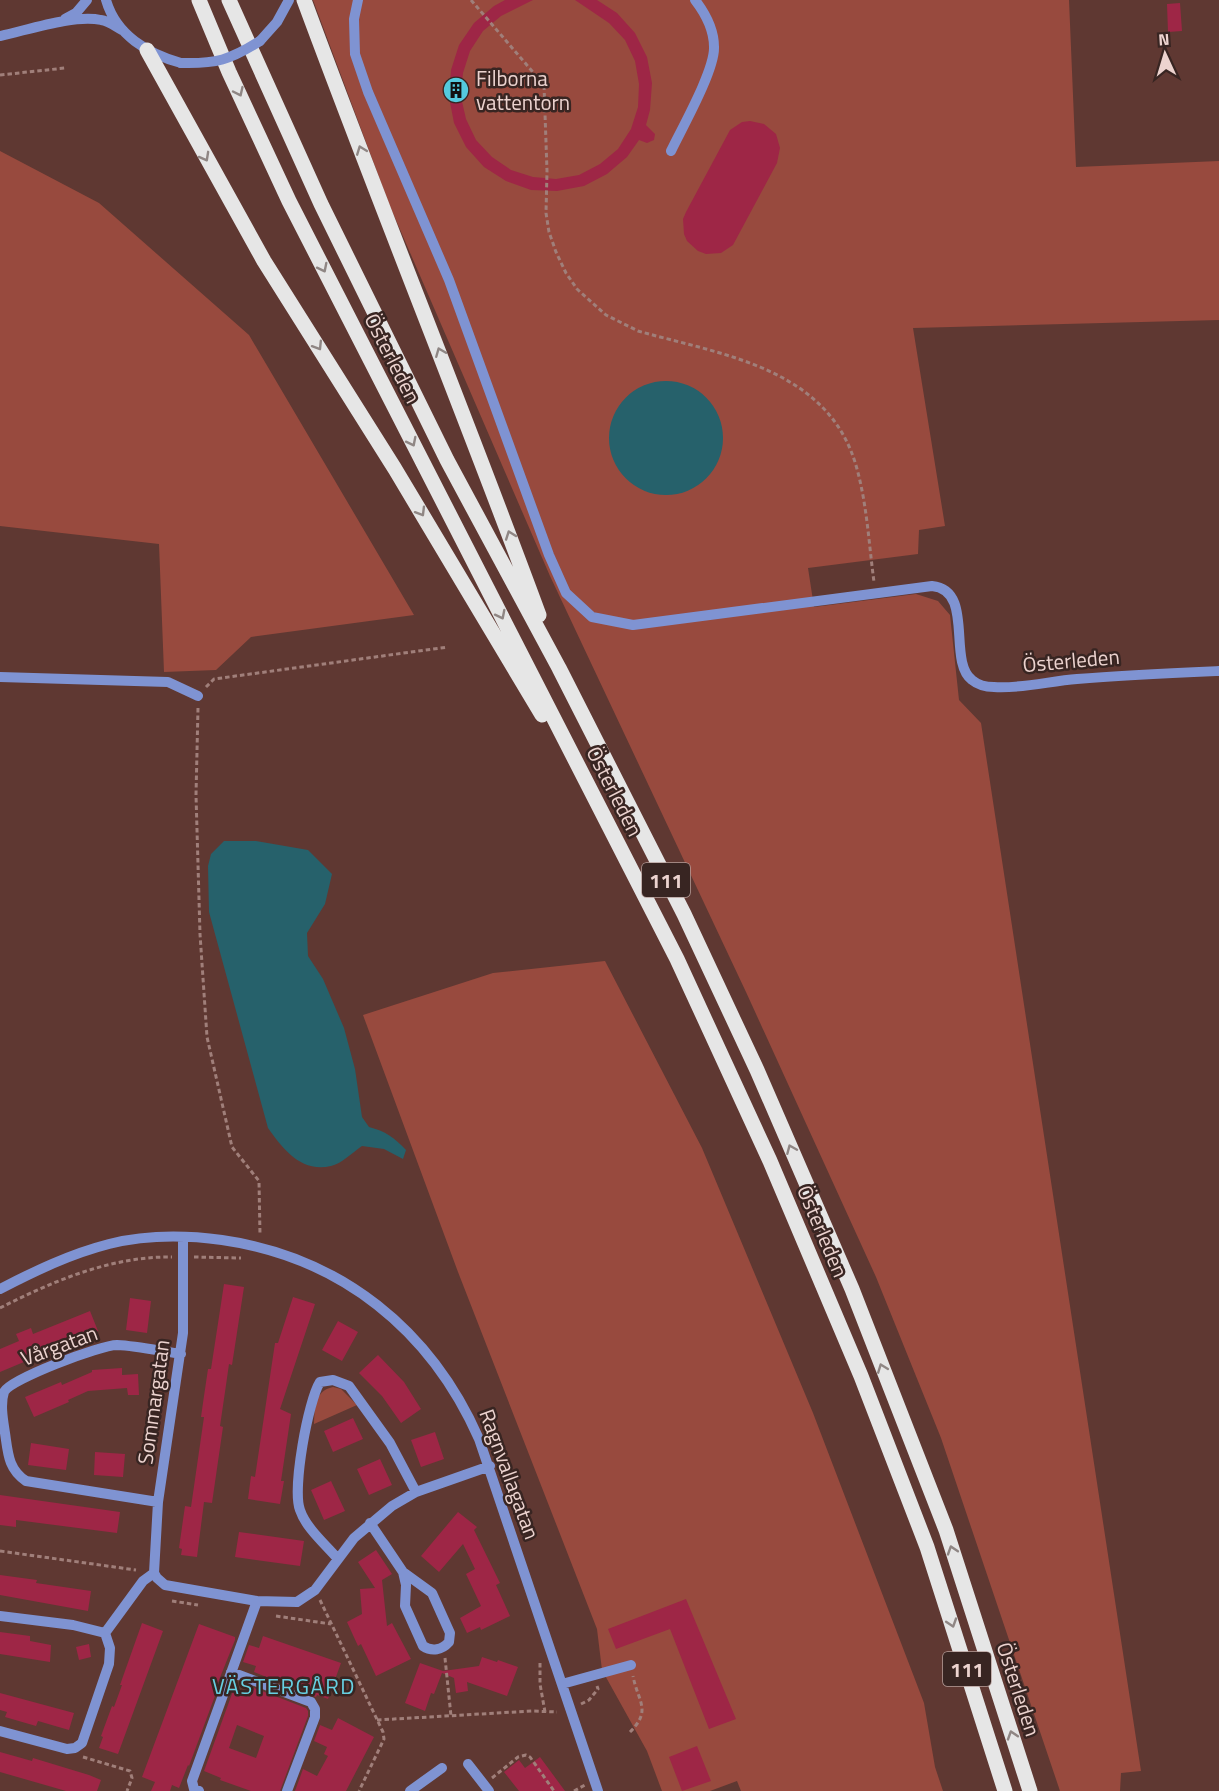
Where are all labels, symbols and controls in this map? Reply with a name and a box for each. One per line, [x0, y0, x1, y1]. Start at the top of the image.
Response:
north arrow [1135, 24, 1195, 84]
text: N [1158, 27, 1170, 51]
place label: Filborna vattentorn [476, 62, 570, 118]
building icon: Filborna vattentorn [441, 75, 471, 105]
one-way arrow [231, 86, 243, 97]
one-way arrow [355, 145, 368, 156]
one-way arrow [198, 150, 210, 161]
one-way arrow [316, 262, 328, 273]
street label: Österleden [357, 307, 429, 409]
one-way arrow [310, 340, 322, 350]
one-way arrow [435, 348, 447, 359]
one-way arrow [405, 435, 416, 446]
one-way arrow [413, 506, 425, 516]
one-way arrow [504, 530, 517, 541]
one-way arrow [494, 609, 505, 620]
street label: Österleden [1021, 640, 1121, 680]
street label: Österleden [579, 740, 651, 842]
road number: 111 [642, 863, 690, 897]
one-way arrow [786, 1144, 798, 1155]
street label: Österleden [789, 1180, 857, 1282]
street label: Vårgatan [16, 1316, 102, 1374]
street label: Sommargatan [128, 1338, 178, 1466]
one-way arrow [877, 1363, 889, 1374]
street label: Ragnvallagatan [472, 1404, 548, 1544]
one-way arrow [947, 1545, 959, 1556]
one-way arrow [944, 1617, 957, 1628]
street label: Österleden [989, 1638, 1049, 1740]
road number: 111 [943, 1652, 991, 1686]
district label: VÄSTERGÅRD [212, 1669, 356, 1703]
one-way arrow [1007, 1730, 1019, 1741]

